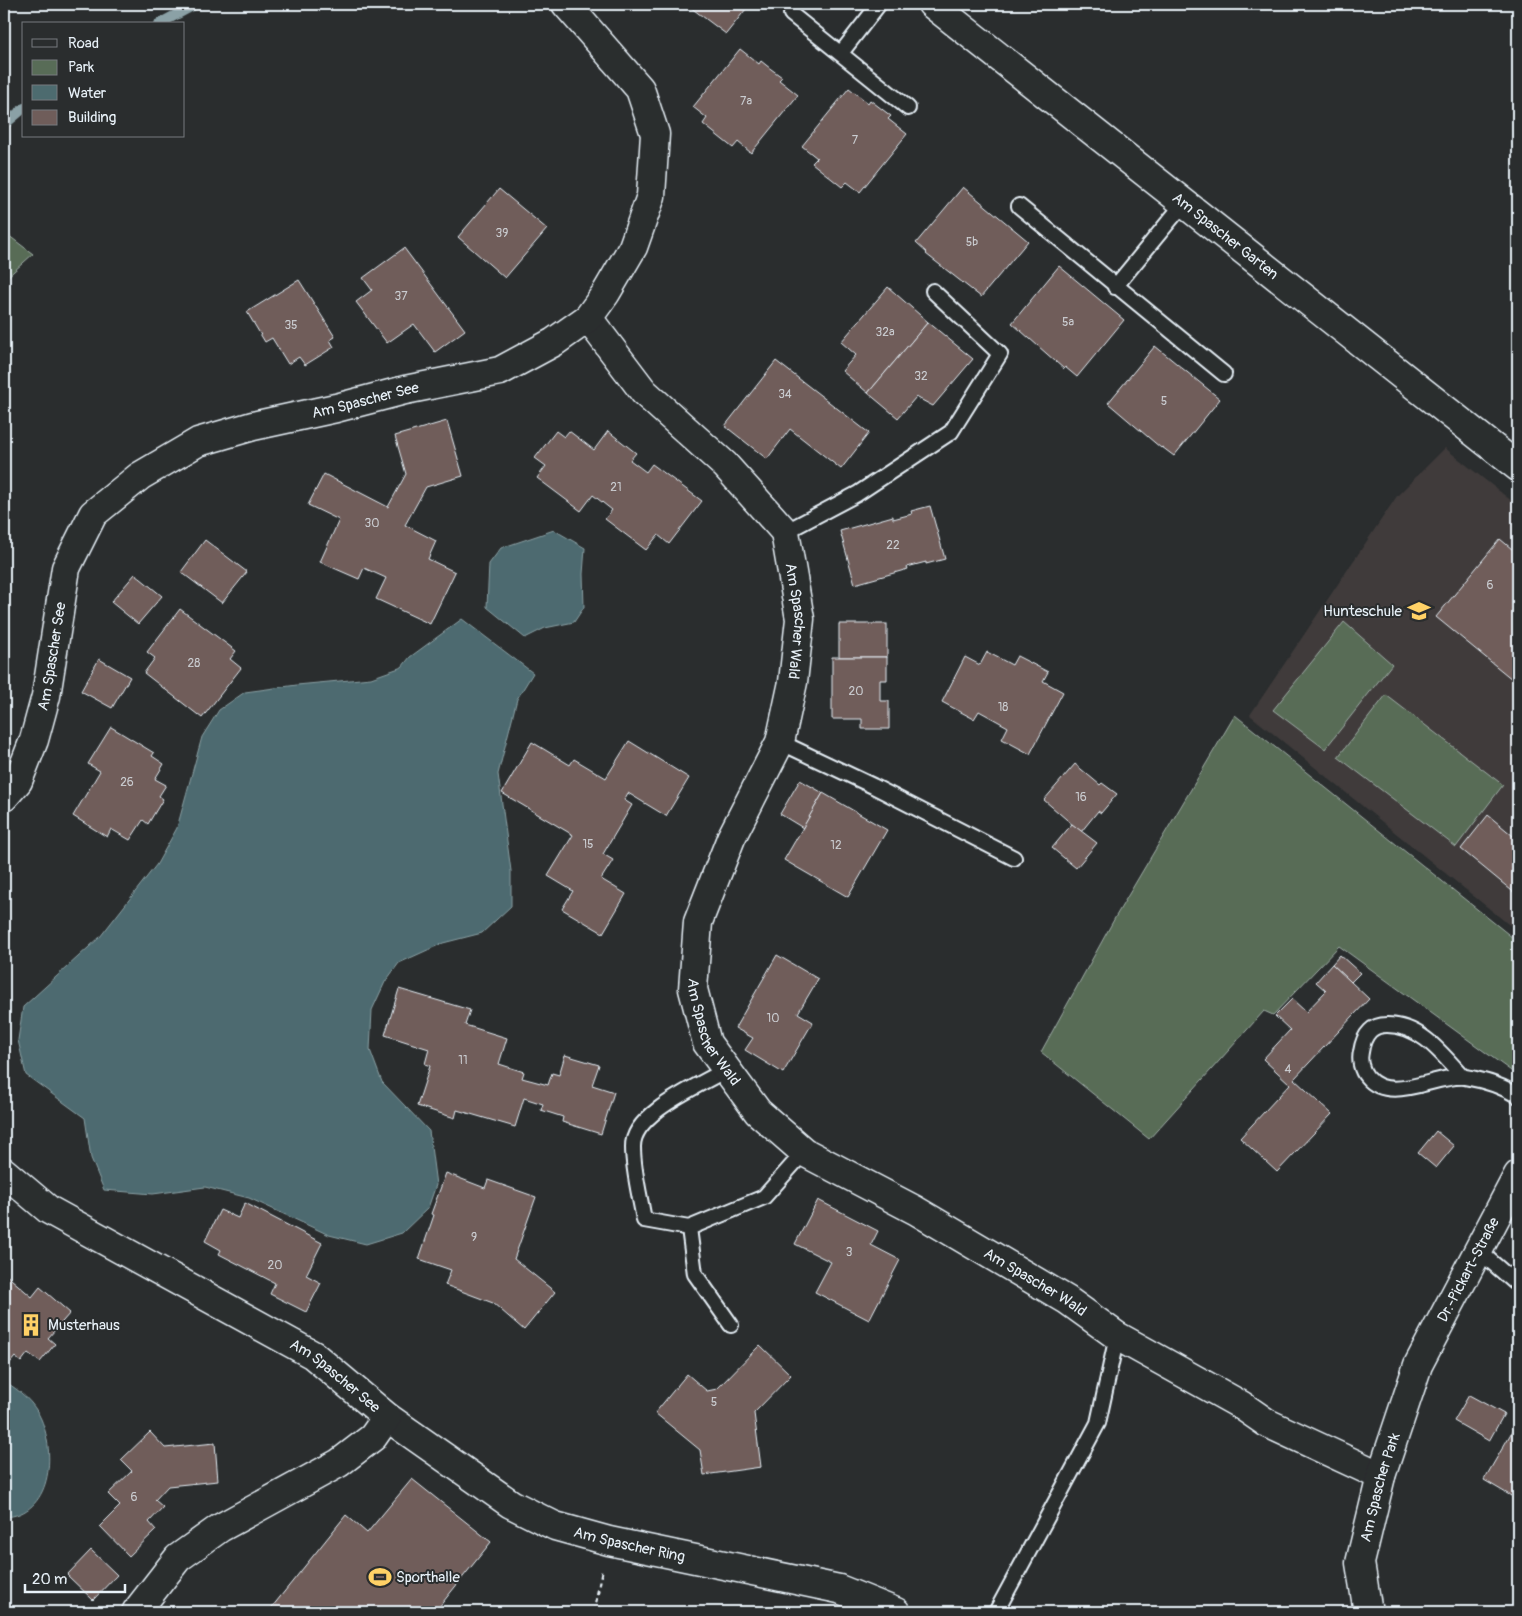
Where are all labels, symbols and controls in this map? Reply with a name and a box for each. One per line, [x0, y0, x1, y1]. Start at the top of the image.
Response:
legend [22, 22, 185, 138]
text: Road [68, 34, 99, 53]
text: Park [68, 58, 95, 77]
text: Water [68, 84, 107, 103]
house number: 7a [740, 94, 752, 109]
text: Building [68, 108, 116, 127]
house number: 7 [852, 133, 859, 148]
street label: Am Spascher Garten [1168, 188, 1282, 284]
house number: 39 [496, 226, 508, 241]
house number: 5b [966, 235, 978, 250]
house number: 37 [394, 289, 408, 304]
house number: 5a [1062, 315, 1074, 330]
house number: 35 [284, 318, 298, 333]
house number: 32a [876, 325, 895, 340]
house number: 32 [914, 369, 928, 384]
street label: Am Spascher See [310, 378, 421, 422]
house number: 34 [778, 387, 792, 402]
house number: 5 [1161, 394, 1167, 409]
house number: 21 [610, 480, 622, 495]
house number: 30 [365, 516, 379, 531]
house number: 22 [886, 538, 900, 553]
street label: Am Spascher Wald [781, 562, 810, 680]
house number: 6 [1487, 578, 1494, 593]
school or university icon: Hunteschule [1406, 598, 1432, 624]
street label: Am Spascher See [33, 600, 70, 713]
place label: Hunteschule [1323, 602, 1403, 621]
house number: 28 [188, 656, 200, 671]
house number: 20 [849, 684, 863, 699]
house number: 18 [998, 700, 1008, 715]
house number: 26 [120, 775, 134, 790]
house number: 16 [1075, 790, 1087, 805]
house number: 15 [582, 837, 594, 852]
house number: 12 [830, 838, 842, 853]
street label: Am Spascher Wald [684, 978, 745, 1089]
house number: 10 [767, 1011, 779, 1026]
house number: 11 [458, 1053, 468, 1068]
house number: 4 [1285, 1062, 1292, 1077]
street label: Dr.-Pickart-Straße [1433, 1213, 1504, 1325]
house number: 9 [471, 1230, 477, 1245]
street label: Am Spascher Wald [980, 1243, 1090, 1321]
house number: 3 [846, 1245, 853, 1260]
house number: 20 [268, 1258, 282, 1273]
building icon: Musterhaus [18, 1312, 44, 1338]
place label: Musterhaus [48, 1316, 120, 1335]
street label: Am Spascher See [286, 1335, 385, 1417]
house number: 5 [711, 1395, 717, 1410]
street label: Am Spascher Park [1356, 1429, 1405, 1544]
house number: 6 [131, 1490, 138, 1505]
street label: Am Spascher Ring [572, 1522, 687, 1566]
scale bar [25, 1561, 125, 1593]
sports icon: Sporthalle [367, 1564, 393, 1590]
place label: Sporthalle [396, 1568, 460, 1587]
text: 20 m [32, 1570, 67, 1589]

